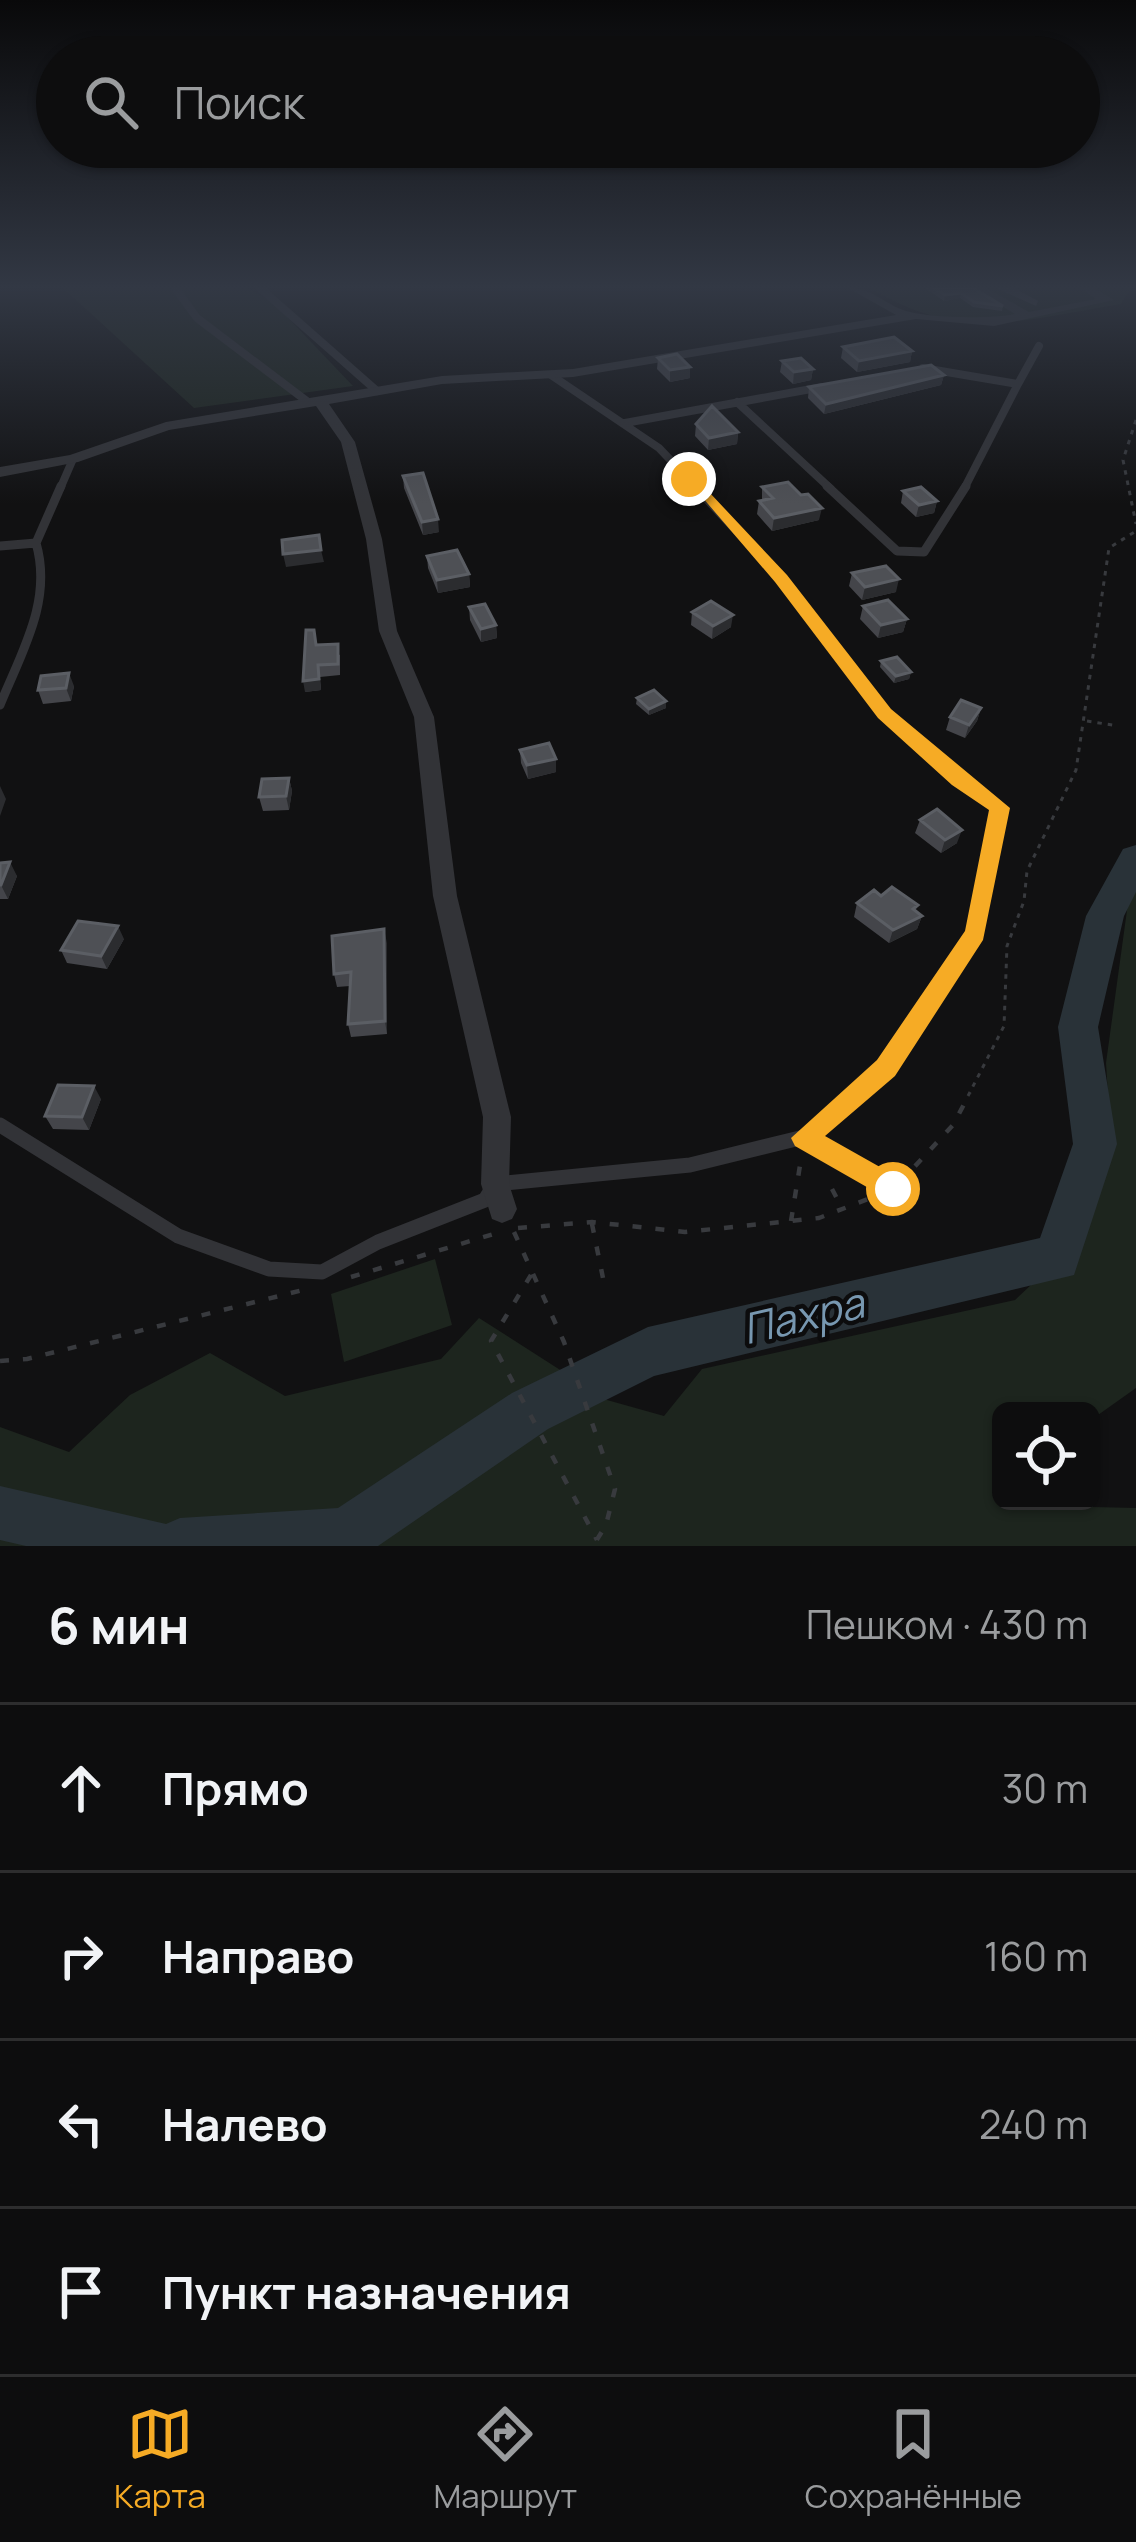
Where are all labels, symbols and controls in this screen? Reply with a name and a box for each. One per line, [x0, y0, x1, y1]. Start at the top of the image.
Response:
search box [36, 36, 1100, 168]
icon: search [78, 69, 144, 135]
text: Поиск [174, 71, 305, 133]
route end [662, 452, 716, 506]
route start [866, 1162, 920, 1216]
water label: Пахра [736, 1272, 872, 1357]
map controls [992, 1402, 1100, 1510]
button: locate [992, 1402, 1100, 1510]
text: 6 мин [48, 1590, 190, 1659]
text: Пешком · 430 m [806, 1597, 1088, 1651]
icon: ahead [48, 1755, 114, 1821]
text: Прямо [162, 1757, 309, 1819]
text: 30 m [1002, 1761, 1088, 1815]
icon: right [48, 1923, 114, 1989]
text: Направо [162, 1925, 354, 1987]
text: 160 m [984, 1929, 1088, 1983]
icon: left [48, 2091, 114, 2157]
text: Налево [162, 2093, 328, 2155]
text: 240 m [979, 2097, 1088, 2151]
icon: arrive [48, 2259, 114, 2325]
text: Пункт назначения [162, 2261, 571, 2323]
tab: Карта [114, 2401, 206, 2518]
tab: Маршрут [433, 2401, 577, 2518]
tab: Сохранённые [805, 2401, 1022, 2518]

